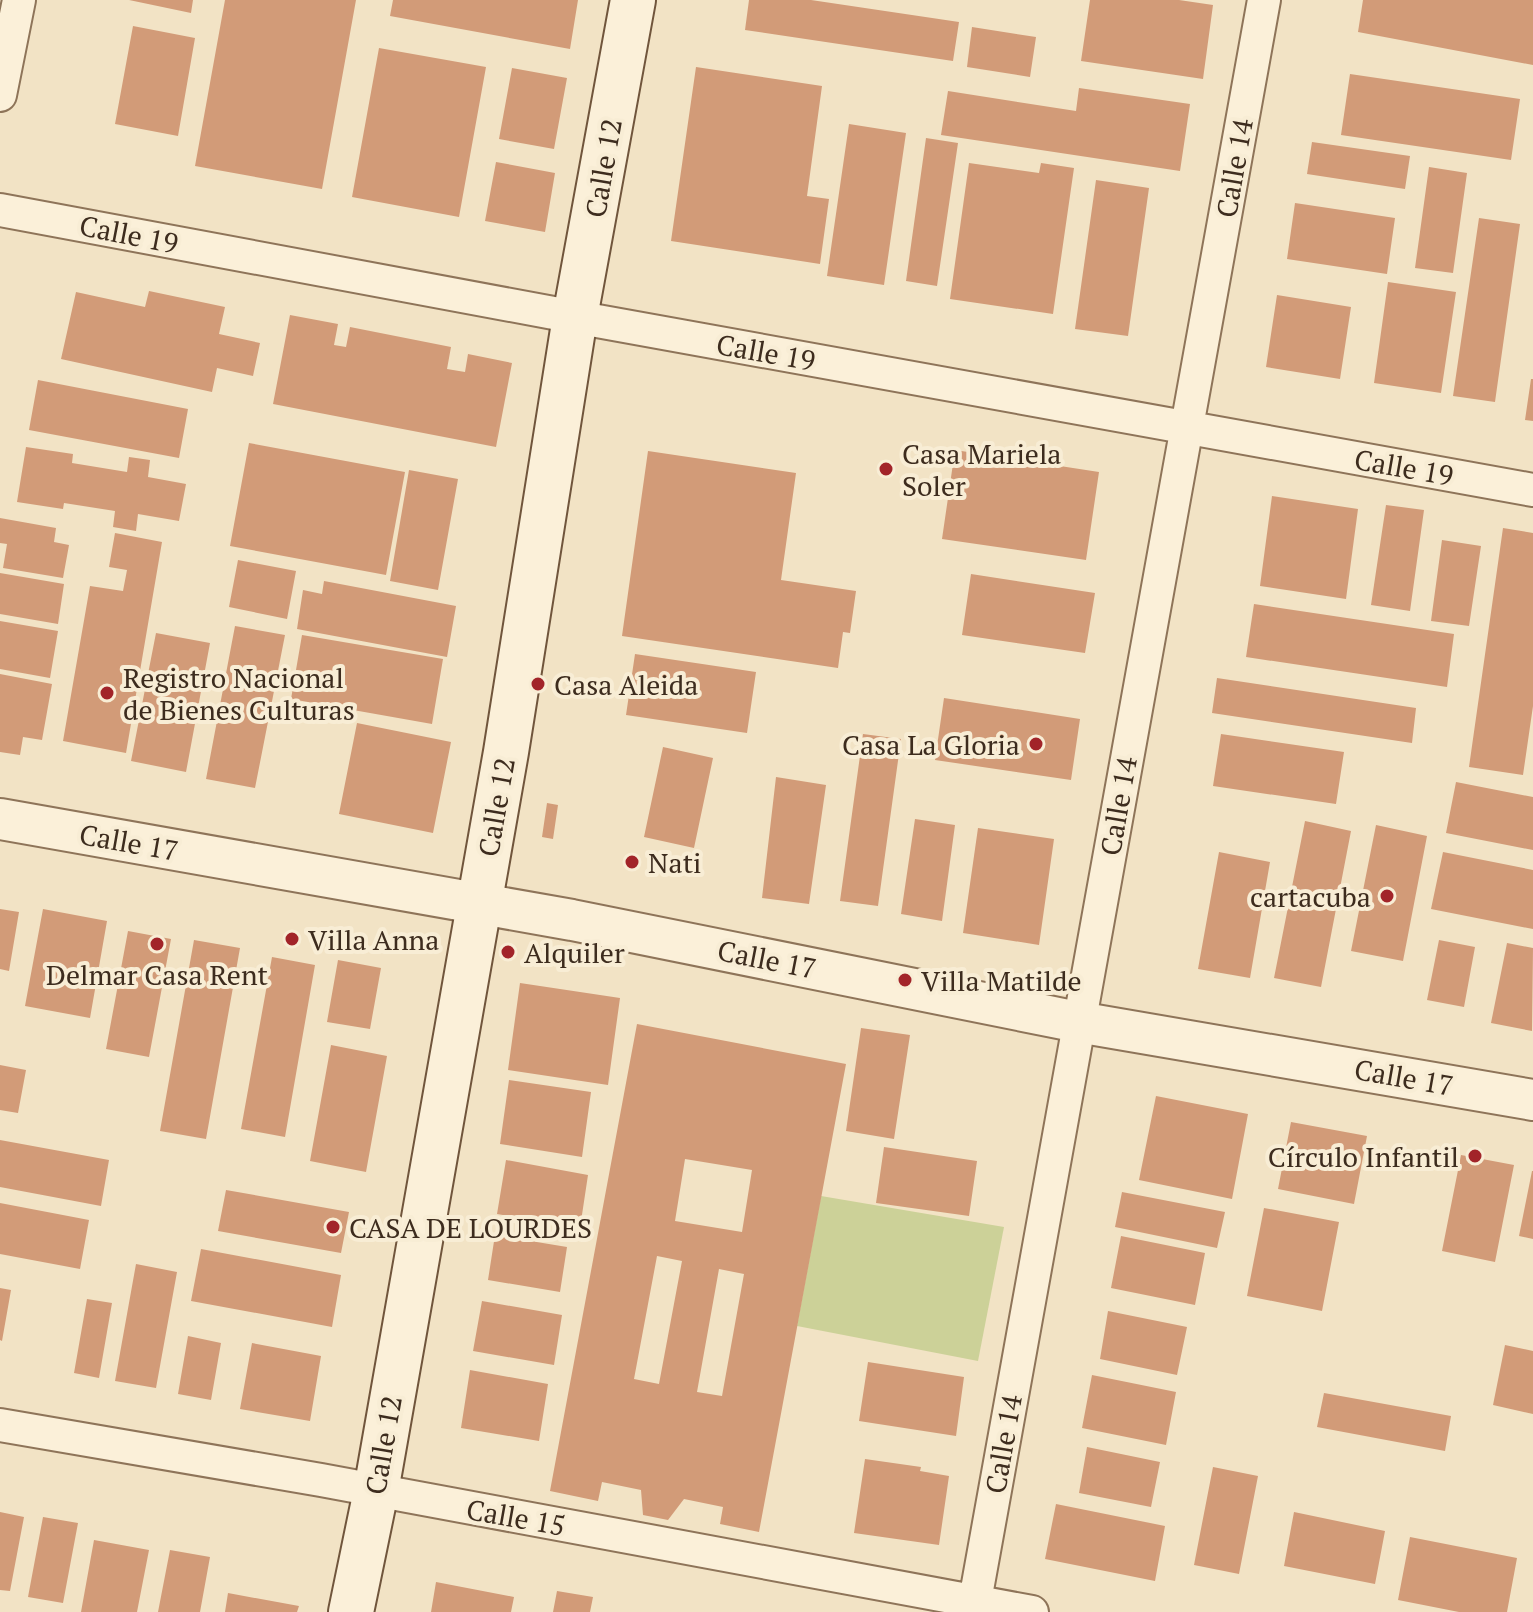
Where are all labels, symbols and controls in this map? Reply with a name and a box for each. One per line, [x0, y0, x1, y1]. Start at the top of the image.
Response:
street label: Calle 12 [576, 116, 630, 220]
street label: Calle 14 [1207, 116, 1261, 220]
street label: Calle 19 [77, 206, 181, 262]
street label: Calle 19 [714, 325, 818, 379]
place label: Casa Mariela Soler [902, 435, 1062, 504]
street label: Calle 19 [1352, 440, 1456, 494]
marker: Casa Mariela Soler [877, 460, 895, 478]
place label: Registro Nacional de Bienes Culturas [123, 659, 355, 728]
place label: Casa Aleida [554, 666, 698, 703]
marker: Casa Aleida [529, 675, 547, 693]
marker: Registro Nacional de Bienes Culturas [98, 684, 116, 702]
place label: Casa La Gloria [842, 726, 1020, 763]
marker: Casa La Gloria [1027, 735, 1045, 753]
street label: Calle 14 [1091, 754, 1145, 858]
street label: Calle 12 [469, 755, 523, 859]
street label: Calle 17 [77, 815, 181, 869]
place label: Nati [648, 844, 701, 881]
marker: Nati [623, 853, 641, 871]
place label: cartacuba [1250, 878, 1371, 915]
marker: cartacuba [1378, 887, 1396, 905]
place label: Villa Anna [308, 921, 439, 958]
marker: Villa Anna [283, 930, 301, 948]
street label: Calle 17 [715, 931, 819, 987]
place label: Alquiler [524, 934, 625, 971]
marker: Delmar Casa Rent [148, 935, 166, 953]
marker: Alquiler [499, 943, 517, 961]
place label: Delmar Casa Rent [46, 956, 269, 993]
place label: Villa Matilde [921, 962, 1082, 999]
marker: Villa Matilde [896, 971, 914, 989]
street label: Calle 17 [1352, 1050, 1456, 1104]
place label: Círculo Infantil [1268, 1138, 1459, 1175]
marker: Círculo Infantil [1466, 1147, 1484, 1165]
place label: CASA DE LOURDES [349, 1209, 592, 1246]
marker: CASA DE LOURDES [324, 1218, 342, 1236]
street label: Calle 14 [976, 1392, 1030, 1496]
street label: Calle 12 [356, 1393, 410, 1497]
street label: Calle 15 [464, 1490, 568, 1544]

